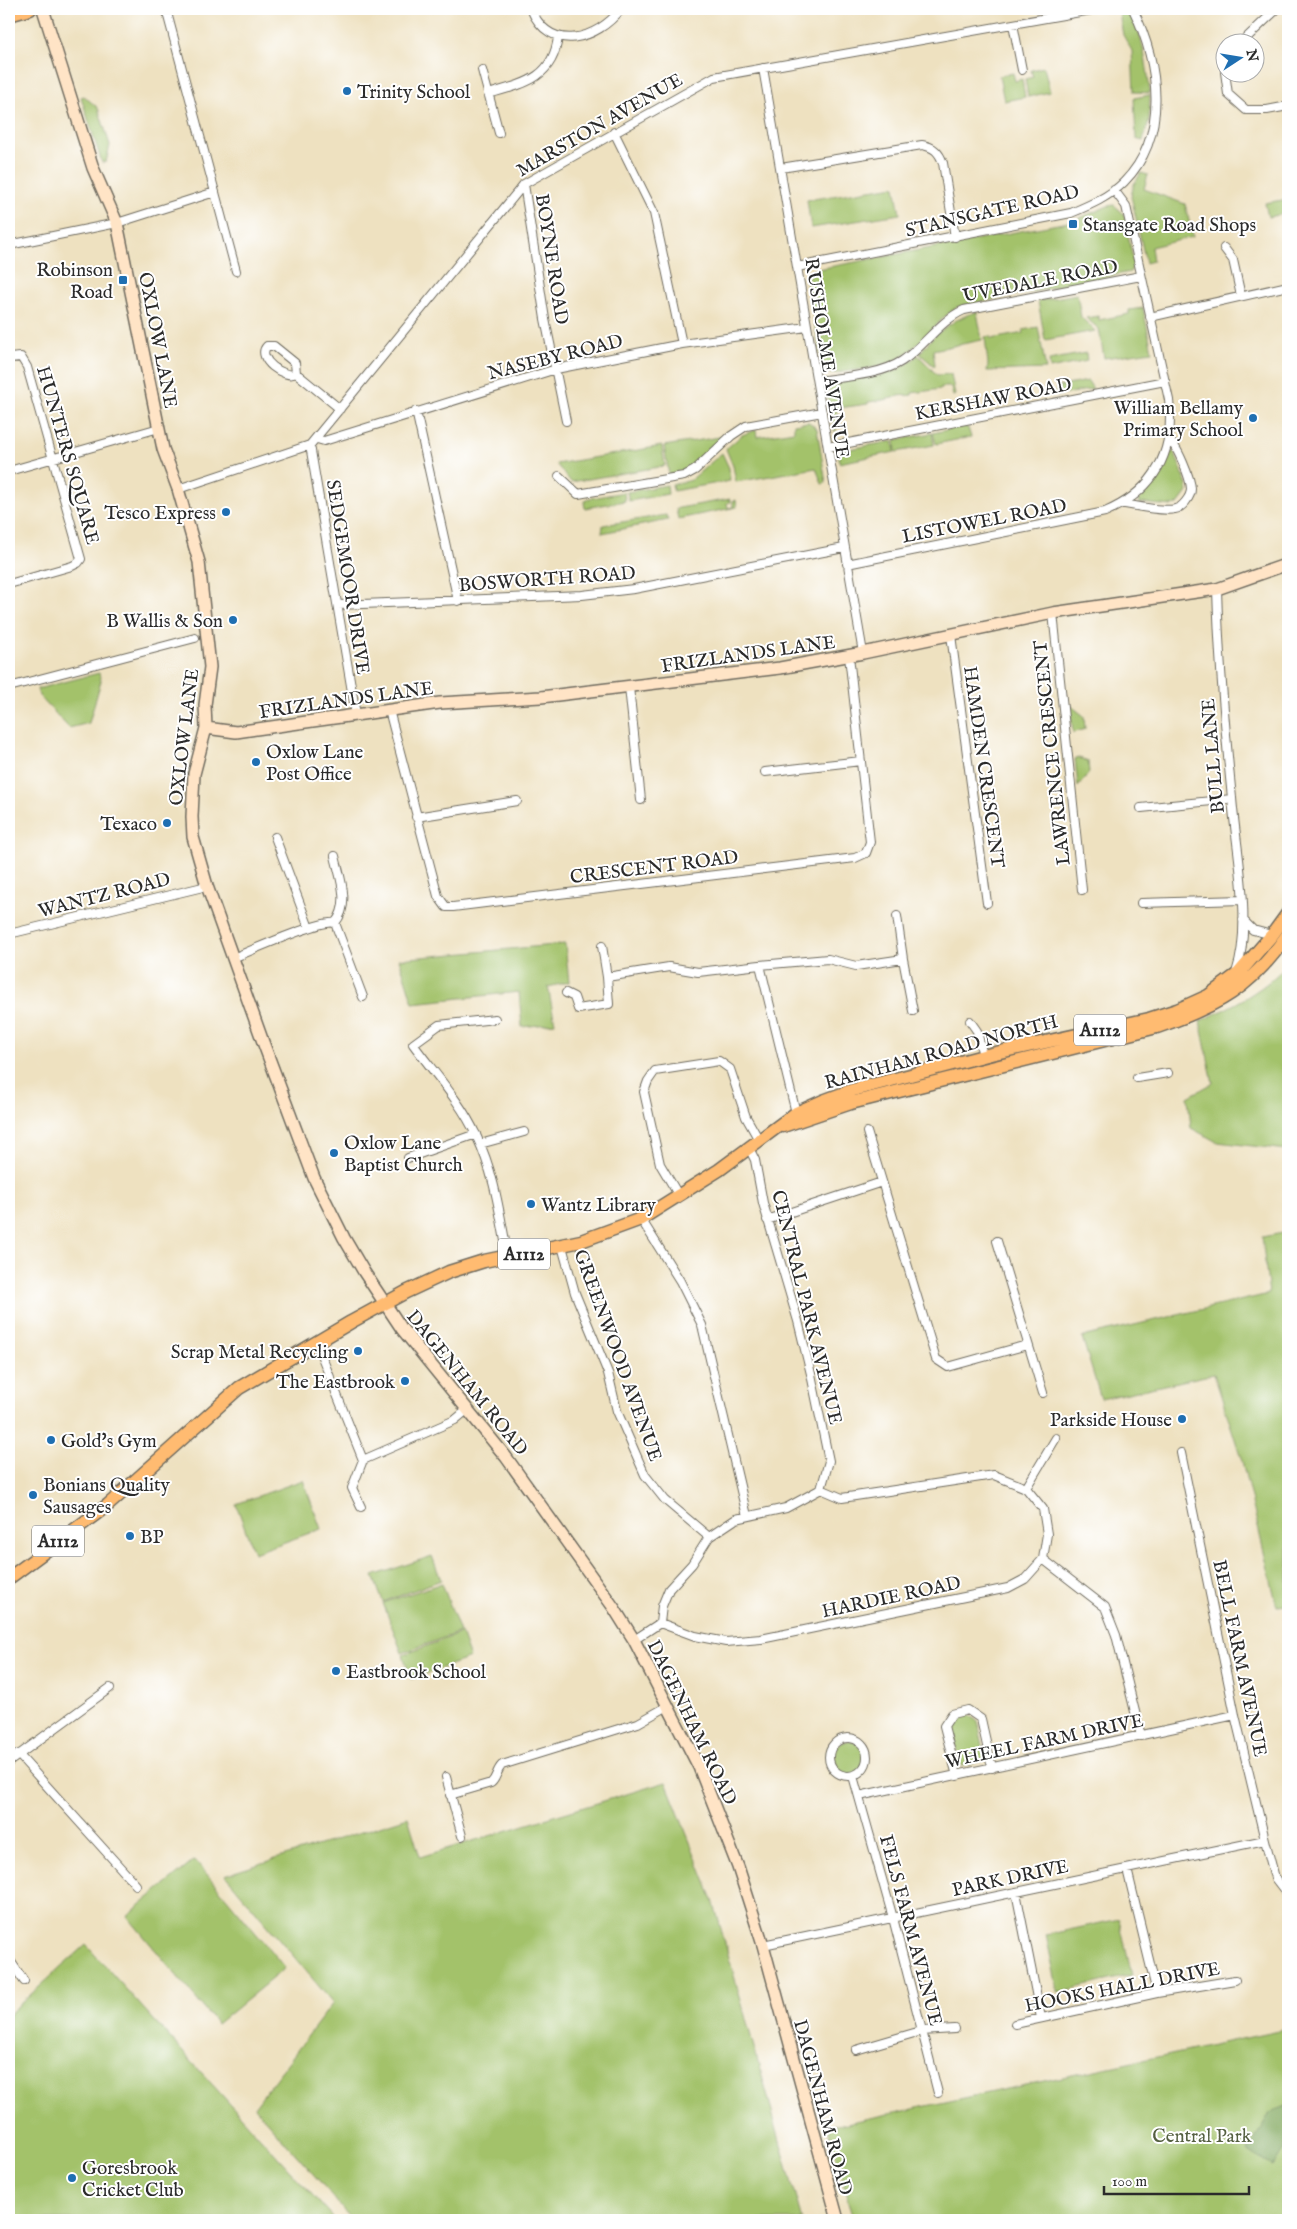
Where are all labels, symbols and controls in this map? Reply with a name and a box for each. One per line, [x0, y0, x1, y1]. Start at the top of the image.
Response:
north arrow [1214, 32, 1264, 82]
text: N [1241, 47, 1262, 63]
street label: MARSTON AVENUE [513, 68, 687, 183]
place label: Trinity School [357, 81, 471, 105]
marker: Trinity School [341, 85, 353, 97]
street label: STANSGATE ROAD [903, 180, 1082, 244]
street label: BOYNE ROAD [529, 192, 573, 327]
place label: Stansgate Road Shops [1083, 214, 1256, 238]
marker: Stansgate Road Shops [1067, 218, 1079, 230]
street label: UVEDALE ROAD [961, 255, 1120, 309]
street label: RUSHOLME AVENUE [798, 256, 854, 460]
place label: Robinson Road [36, 259, 114, 305]
street label: OXLOW LANE [132, 270, 182, 410]
marker: Robinson Road [117, 274, 129, 286]
street label: NASEBY ROAD [485, 330, 626, 386]
street label: HUNTERS SQUARE [30, 363, 104, 548]
street label: KERSHAW ROAD [913, 373, 1074, 427]
place label: William Bellamy Primary School [1113, 397, 1244, 443]
marker: William Bellamy Primary School [1247, 412, 1259, 424]
street label: SEDGEMOOR DRIVE [320, 478, 374, 676]
street label: LISTOWEL ROAD [900, 494, 1069, 550]
place label: Tesco Express [104, 502, 216, 526]
marker: Tesco Express [220, 506, 232, 518]
street label: BOSWORTH ROAD [458, 562, 636, 598]
place label: B Wallis & Son [106, 610, 223, 634]
marker: B Wallis & Son [227, 614, 239, 626]
street label: FRIZLANDS LANE [660, 631, 837, 679]
street label: LAWRENCE CRESCENT [1029, 639, 1077, 867]
street label: HAMDEN CRESCENT [957, 665, 1009, 870]
street label: OXLOW LANE [165, 667, 205, 807]
street label: FRIZLANDS LANE [258, 677, 435, 725]
street label: BULL LANE [1197, 697, 1231, 814]
place label: Oxlow Lane Post Office [266, 741, 364, 787]
marker: Oxlow Lane Post Office [250, 756, 262, 768]
place label: Texaco [100, 813, 157, 837]
marker: Texaco [161, 817, 173, 829]
street label: CRESCENT ROAD [569, 846, 740, 890]
street label: WANTZ ROAD [36, 868, 173, 924]
street label: RAINHAM ROAD NORTH [822, 1010, 1061, 1096]
road number: A1112 [1074, 1014, 1126, 1046]
place label: Oxlow Lane Baptist Church [344, 1132, 463, 1178]
marker: Oxlow Lane Baptist Church [328, 1147, 340, 1159]
street label: CENTRAL PARK AVENUE [765, 1188, 847, 1427]
place label: Wantz Library [541, 1194, 656, 1218]
marker: Wantz Library [525, 1198, 537, 1210]
road number: A1112 [498, 1238, 550, 1270]
street label: GREENWOOD AVENUE [568, 1246, 667, 1465]
street label: DAGENHAM ROAD [400, 1305, 533, 1461]
place label: Scrap Metal Recycling [171, 1341, 349, 1365]
marker: Scrap Metal Recycling [352, 1345, 364, 1357]
place label: The Eastbrook [276, 1371, 396, 1395]
marker: The Eastbrook [399, 1375, 411, 1387]
place label: Parkside House [1050, 1409, 1172, 1433]
marker: Parkside House [1176, 1413, 1188, 1425]
place label: Gold's Gym [61, 1430, 157, 1454]
marker: Gold's Gym [45, 1434, 57, 1446]
place label: Bonians Quality Sausages [43, 1474, 170, 1520]
marker: Bonians Quality Sausages [27, 1489, 39, 1501]
road number: A1112 [32, 1525, 84, 1556]
place label: BP [140, 1526, 163, 1550]
marker: BP [124, 1530, 136, 1542]
street label: BELL FARM AVENUE [1206, 1558, 1272, 1759]
street label: HARDIE ROAD [820, 1572, 963, 1624]
street label: DAGENHAM ROAD [641, 1636, 742, 1809]
place label: Eastbrook School [346, 1661, 487, 1685]
marker: Eastbrook School [330, 1665, 342, 1677]
street label: WHEEL FARM DRIVE [943, 1709, 1146, 1775]
street label: FELS FARM AVENUE [873, 1832, 947, 2029]
street label: PARK DRIVE [950, 1855, 1071, 1903]
street label: HOOKS HALL DRIVE [1023, 1957, 1222, 2019]
street label: DAGENHAM ROAD [787, 2017, 857, 2198]
park label: Central Park [1152, 2125, 1253, 2149]
place label: Goresbrook Cricket Club [82, 2157, 184, 2203]
scale bar [1104, 2164, 1250, 2196]
marker: Goresbrook Cricket Club [66, 2172, 78, 2184]
text: 100 m [1112, 2172, 1148, 2191]

